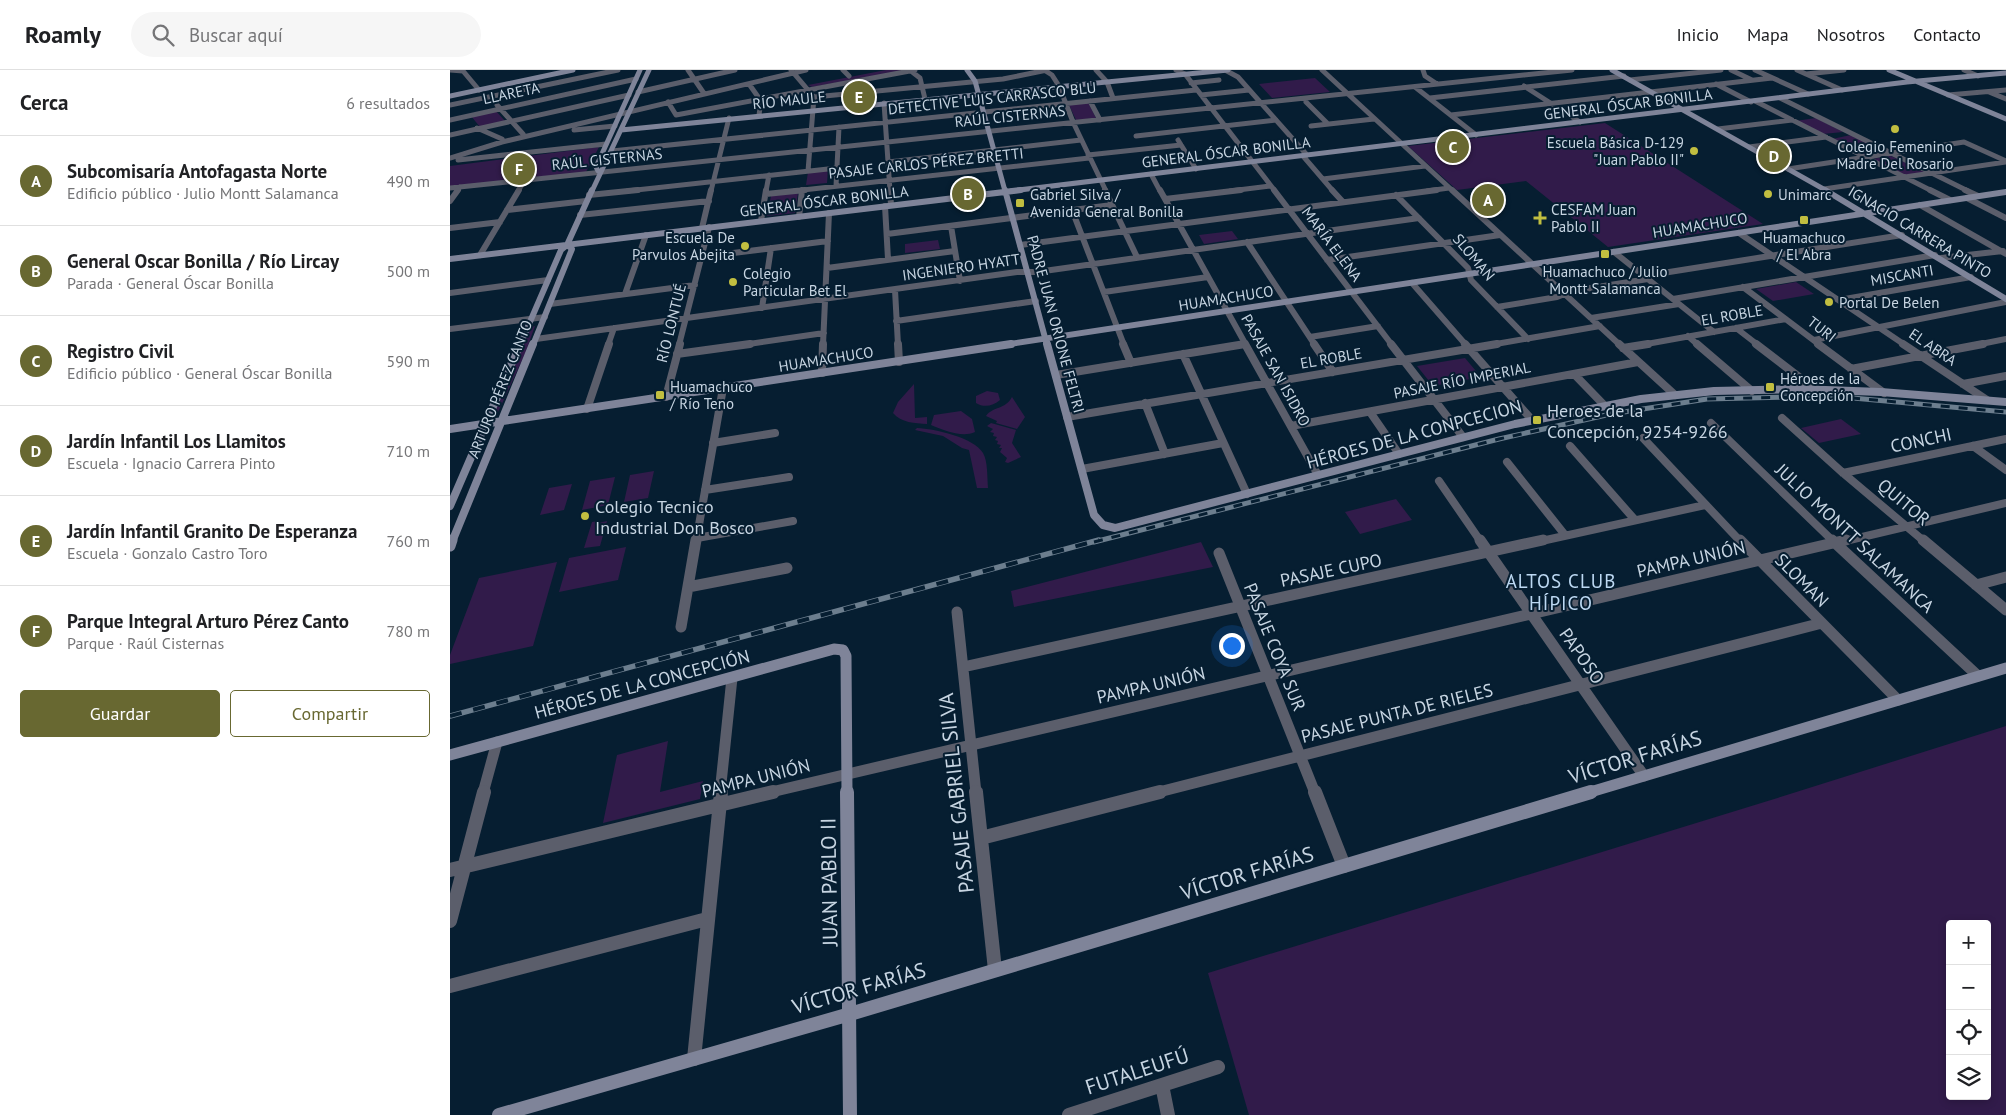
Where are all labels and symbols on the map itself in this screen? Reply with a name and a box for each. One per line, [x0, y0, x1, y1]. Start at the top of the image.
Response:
street label: LLARETA [481, 78, 541, 108]
pin: E [843, 78, 875, 116]
street label: DETECTIVE LUIS CARRASCO BLU [887, 78, 1097, 118]
street label: GENERAL ÓSCAR BONILLA [1543, 84, 1714, 124]
street label: RÍO MAULE [751, 87, 827, 113]
street label: RAÚL CISTERNAS [954, 101, 1066, 131]
marker: Colegio Femenino Madre Del Rosario [1889, 123, 1901, 135]
pin: C [1437, 128, 1469, 166]
street label: GENERAL ÓSCAR BONILLA [1141, 132, 1312, 172]
place label: Escuela Básica D-129 "Juan Pablo II" [1547, 133, 1684, 169]
pin: D [1758, 137, 1790, 175]
place label: Colegio Femenino Madre Del Rosario [1836, 137, 1954, 173]
street label: PASAJE CARLOS PÉREZ BRETTI [827, 143, 1025, 183]
street label: RAÚL CISTERNAS [551, 144, 663, 174]
marker: Escuela Básica D-129 "Juan Pablo II" [1688, 145, 1700, 157]
pin: F [503, 150, 535, 188]
pin: B [952, 175, 984, 213]
street label: GENERAL ÓSCAR BONILLA [739, 181, 910, 221]
pin: A [1472, 181, 1504, 219]
street label: IGNACIO CARRERA PINTO [1845, 182, 1995, 282]
place label: Gabriel Silva / Avenida General Bonilla [1030, 185, 1183, 221]
place label: Unimarc [1778, 185, 1832, 204]
marker: Unimarc [1762, 188, 1774, 200]
marker: Gabriel Silva / Avenida General Bonilla [1014, 197, 1026, 209]
place label: CESFAM Juan Pablo II [1551, 200, 1636, 236]
street label: MARÍA ELENA [1298, 203, 1366, 285]
street label: HUAMACHUCO [1651, 208, 1749, 242]
marker: CESFAM Juan Pablo II [1533, 211, 1547, 225]
marker: Huamachuco / El Abra [1798, 214, 1810, 226]
place label: Escuela De Parvulos Abejita [632, 228, 735, 264]
place label: Huamachuco / El Abra [1763, 228, 1845, 264]
street label: SLOMAN [1449, 230, 1499, 284]
street label: PADRE JUAN ORIONE FELTRI [1023, 233, 1089, 415]
marker: Escuela De Parvulos Abejita [739, 240, 751, 252]
marker: Huamachuco / Julio Montt Salamanca [1599, 248, 1611, 260]
street label: INGENIERO HYATT [901, 249, 1022, 285]
street label: MISCANTI [1869, 260, 1935, 290]
place label: Huamachuco / Julio Montt Salamanca [1543, 262, 1667, 298]
place label: Colegio Particular Bet El [743, 264, 847, 300]
marker: Colegio Particular Bet El [727, 276, 739, 288]
street label: RÍO LONTUÉ [652, 281, 690, 365]
street label: HUAMACHUCO [1177, 281, 1275, 315]
place label: Portal De Belen [1839, 293, 1939, 312]
marker: Portal De Belen [1823, 296, 1835, 308]
street label: EL ROBLE [1700, 300, 1764, 330]
street label: PASAJE SAN ISIDRO [1237, 311, 1315, 429]
street label: TURI [1804, 312, 1840, 346]
street label: ARTURO PÉREZ CANTO [464, 317, 536, 461]
street label: EL ABRA [1905, 324, 1961, 370]
street label: HUAMACHUCO [777, 342, 875, 376]
street label: EL ROBLE [1299, 343, 1363, 373]
street label: PASAJE RÍO IMPERIAL [1392, 357, 1532, 403]
place label: Héroes de la Concepción [1780, 369, 1860, 405]
place label: Huamachuco / Río Teno [669, 377, 753, 413]
marker: Héroes de la Concepción [1764, 381, 1776, 393]
marker: Huamachuco / Río Teno [654, 389, 666, 401]
street label: HÉROES DE LA CONPCECION [1304, 394, 1524, 474]
place label: Heroes de la Concepción, 9254-9266 [1547, 399, 1728, 443]
marker: Heroes de la Concepción, 9254-9266 [1531, 414, 1543, 426]
street label: CONCHI [1888, 422, 1954, 458]
street label: JULIO MONTT SALAMANCA [1770, 458, 1940, 618]
street label: QUITOR [1873, 473, 1935, 531]
place label: Colegio Tecnico Industrial Don Bosco [595, 495, 754, 539]
marker: Colegio Tecnico Industrial Don Bosco [579, 510, 591, 522]
street label: PAMPA UNIÓN [1634, 535, 1748, 583]
street label: PASAJE CUPO [1278, 548, 1384, 592]
street label: SLOMAN [1770, 548, 1834, 612]
district label: ALTOS CLUB HÍPICO [1506, 569, 1616, 615]
street label: PASAJE COYA SUR [1239, 580, 1311, 715]
street label: PAPOSO [1554, 623, 1610, 689]
your location [1219, 633, 1245, 659]
street label: HÉROES DE LA CONCEPCIÓN [532, 644, 752, 724]
street label: PAMPA UNIÓN [1094, 661, 1208, 709]
street label: PASAJE PUNTA DE RIELES [1299, 678, 1495, 748]
street label: PASAJE GABRIEL SILVA [932, 691, 980, 894]
street label: VÍCTOR FARÍAS [1564, 724, 1705, 790]
street label: PAMPA UNIÓN [699, 753, 813, 803]
street label: JUAN PABLO II [814, 818, 844, 947]
street label: VÍCTOR FARÍAS [1176, 840, 1317, 906]
street label: VÍCTOR FARÍAS [788, 956, 929, 1020]
street label: FUTALEUFÚ [1082, 1042, 1192, 1100]

